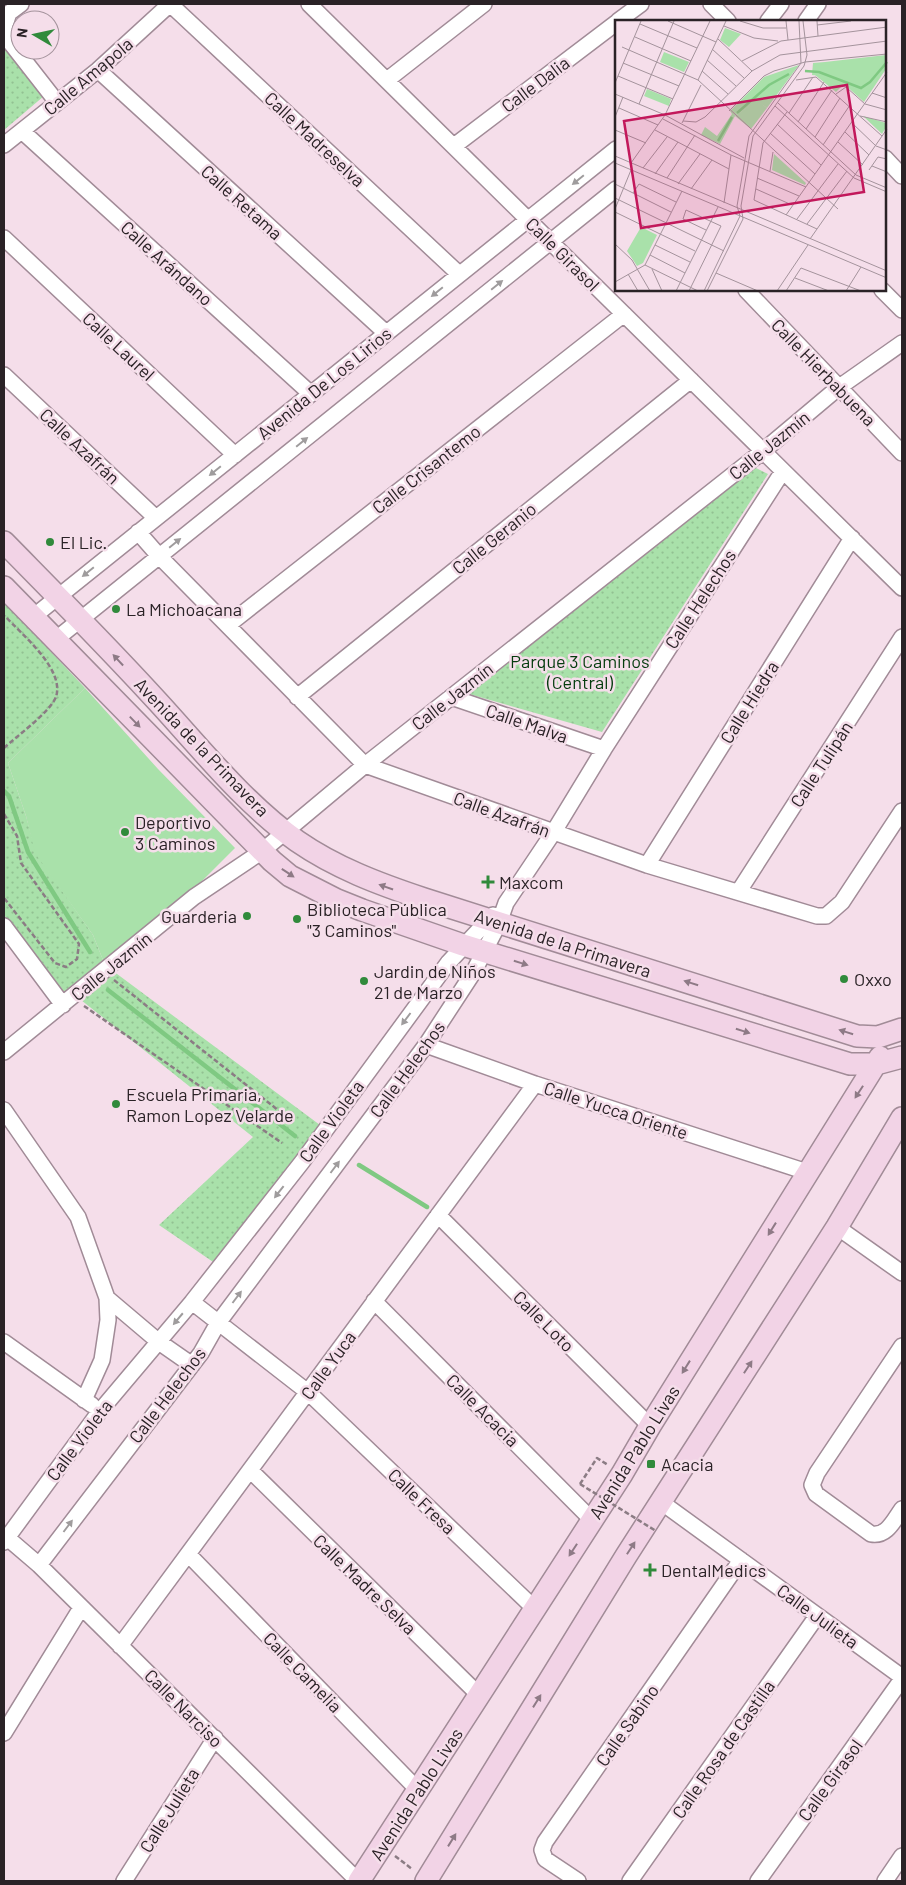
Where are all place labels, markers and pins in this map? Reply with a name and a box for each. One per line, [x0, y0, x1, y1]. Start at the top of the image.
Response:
place label: El Lic. [60, 531, 107, 553]
marker: El Lic. [44, 536, 56, 548]
place label: La Michoacana [126, 598, 242, 620]
marker: La Michoacana [110, 603, 122, 615]
place label: Deportivo 3 Caminos [135, 811, 215, 854]
marker: Deportivo 3 Caminos [119, 826, 131, 838]
place label: Maxcom [499, 871, 563, 893]
marker: Maxcom [481, 875, 495, 889]
place label: Biblioteca Pública "3 Caminos" [307, 898, 447, 941]
place label: Guarderia [161, 905, 237, 927]
marker: Guarderia [241, 910, 253, 922]
marker: Biblioteca Pública "3 Caminos" [291, 913, 303, 925]
place label: Jardin de Niños 21 de Marzo [374, 960, 496, 1003]
place label: Oxxo [854, 968, 892, 990]
marker: Oxxo [838, 973, 850, 985]
marker: Jardin de Niños 21 de Marzo [358, 975, 370, 987]
place label: Escuela Primaria, Ramon Lopez Velarde [126, 1083, 294, 1126]
marker: Escuela Primaria, Ramon Lopez Velarde [110, 1098, 122, 1110]
place label: Acacia [661, 1453, 713, 1475]
marker: Acacia [645, 1458, 657, 1470]
place label: DentalMedics [661, 1559, 766, 1581]
marker: DentalMedics [643, 1563, 657, 1577]

